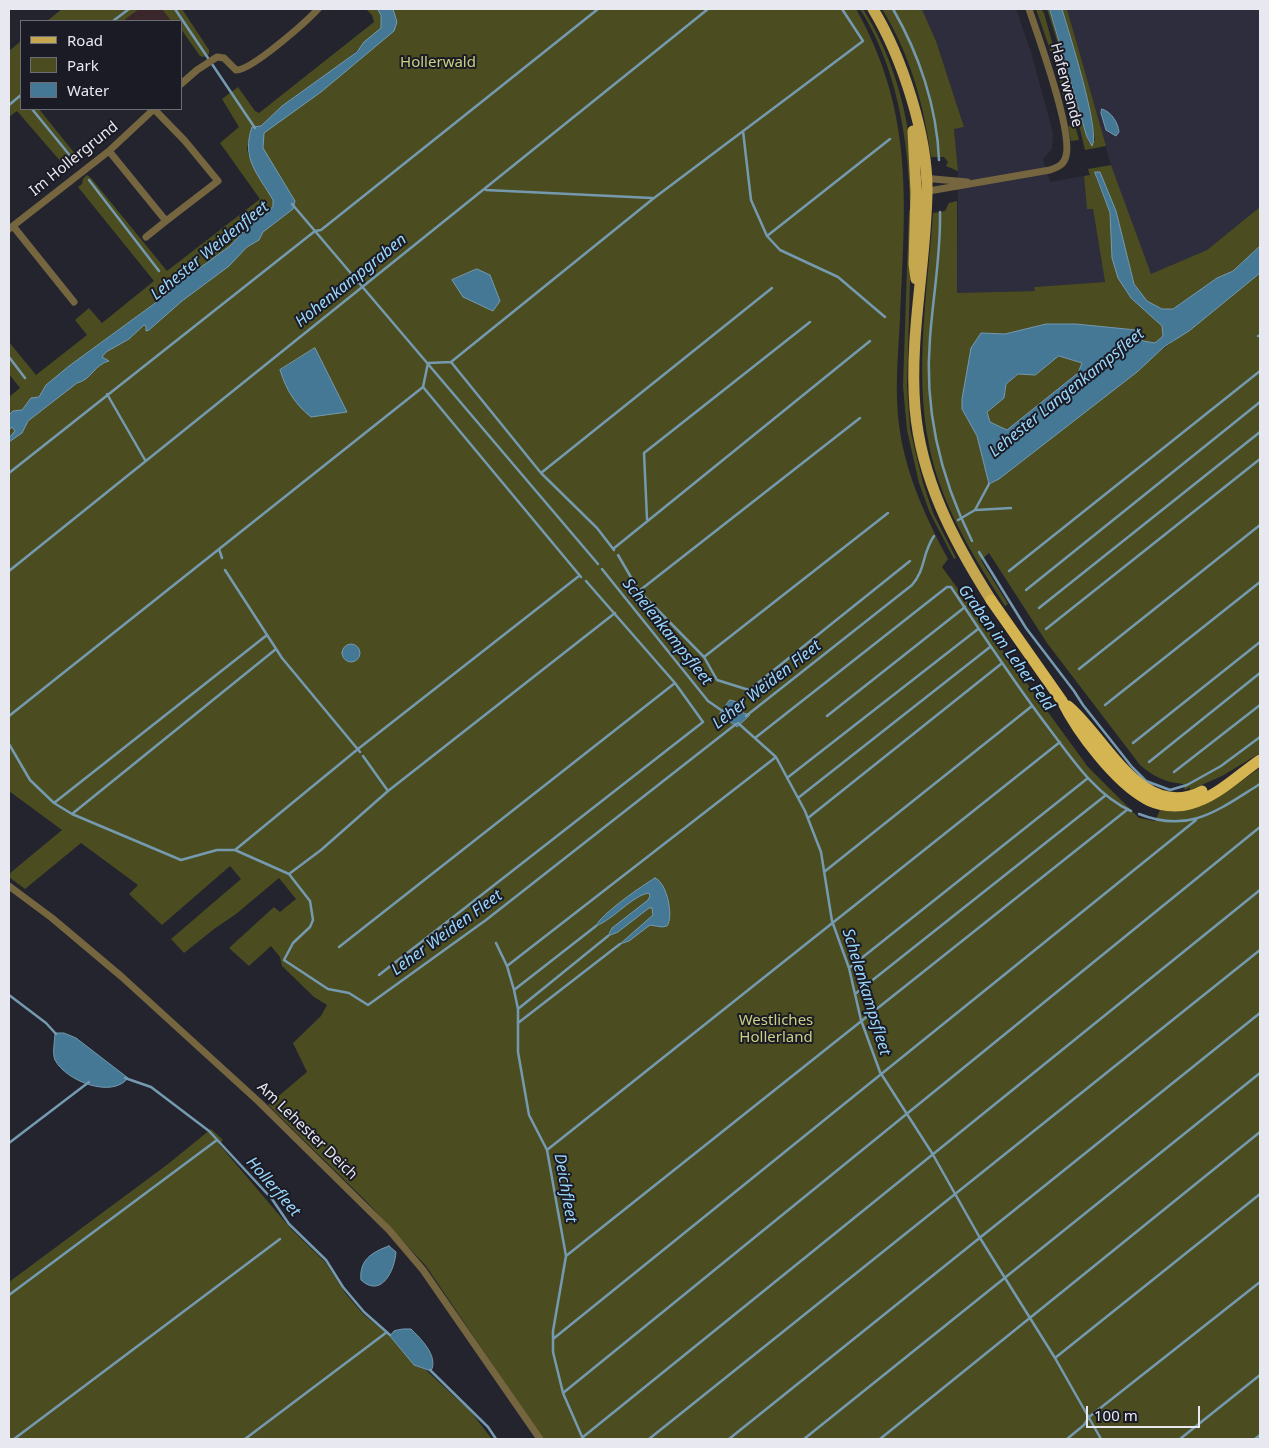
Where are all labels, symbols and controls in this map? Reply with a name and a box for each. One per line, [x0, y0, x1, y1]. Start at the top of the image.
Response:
legend [20, 20, 182, 110]
text: Road [67, 30, 103, 50]
street label: Haferwende [1046, 41, 1086, 129]
park label: Hollerwald [400, 54, 476, 72]
text: Park [67, 55, 99, 75]
text: Water [67, 80, 109, 100]
street label: Im Hollergrund [26, 118, 122, 200]
water label: Lehester Weidenfleet [147, 198, 273, 304]
water label: Hohenkampgraben [291, 230, 411, 332]
water label: Lehester Langenkampsfleet [986, 325, 1148, 461]
water label: Schelenkampsfleet [618, 575, 716, 689]
water label: Graben im Leher Feld [954, 581, 1058, 715]
water label: Leher Weiden Fleet [709, 637, 825, 733]
water label: Leher Weiden Fleet [388, 886, 506, 980]
water label: Schelenkampsfleet [838, 926, 894, 1058]
park label: Westliches Hollerland [739, 1012, 813, 1047]
street label: Am Lehester Deich [253, 1079, 361, 1183]
water label: Deichfleet [549, 1152, 581, 1224]
water label: Hollerfleet [242, 1153, 304, 1221]
scale bar [1089, 1396, 1203, 1428]
text: 100 m [1094, 1405, 1138, 1425]

